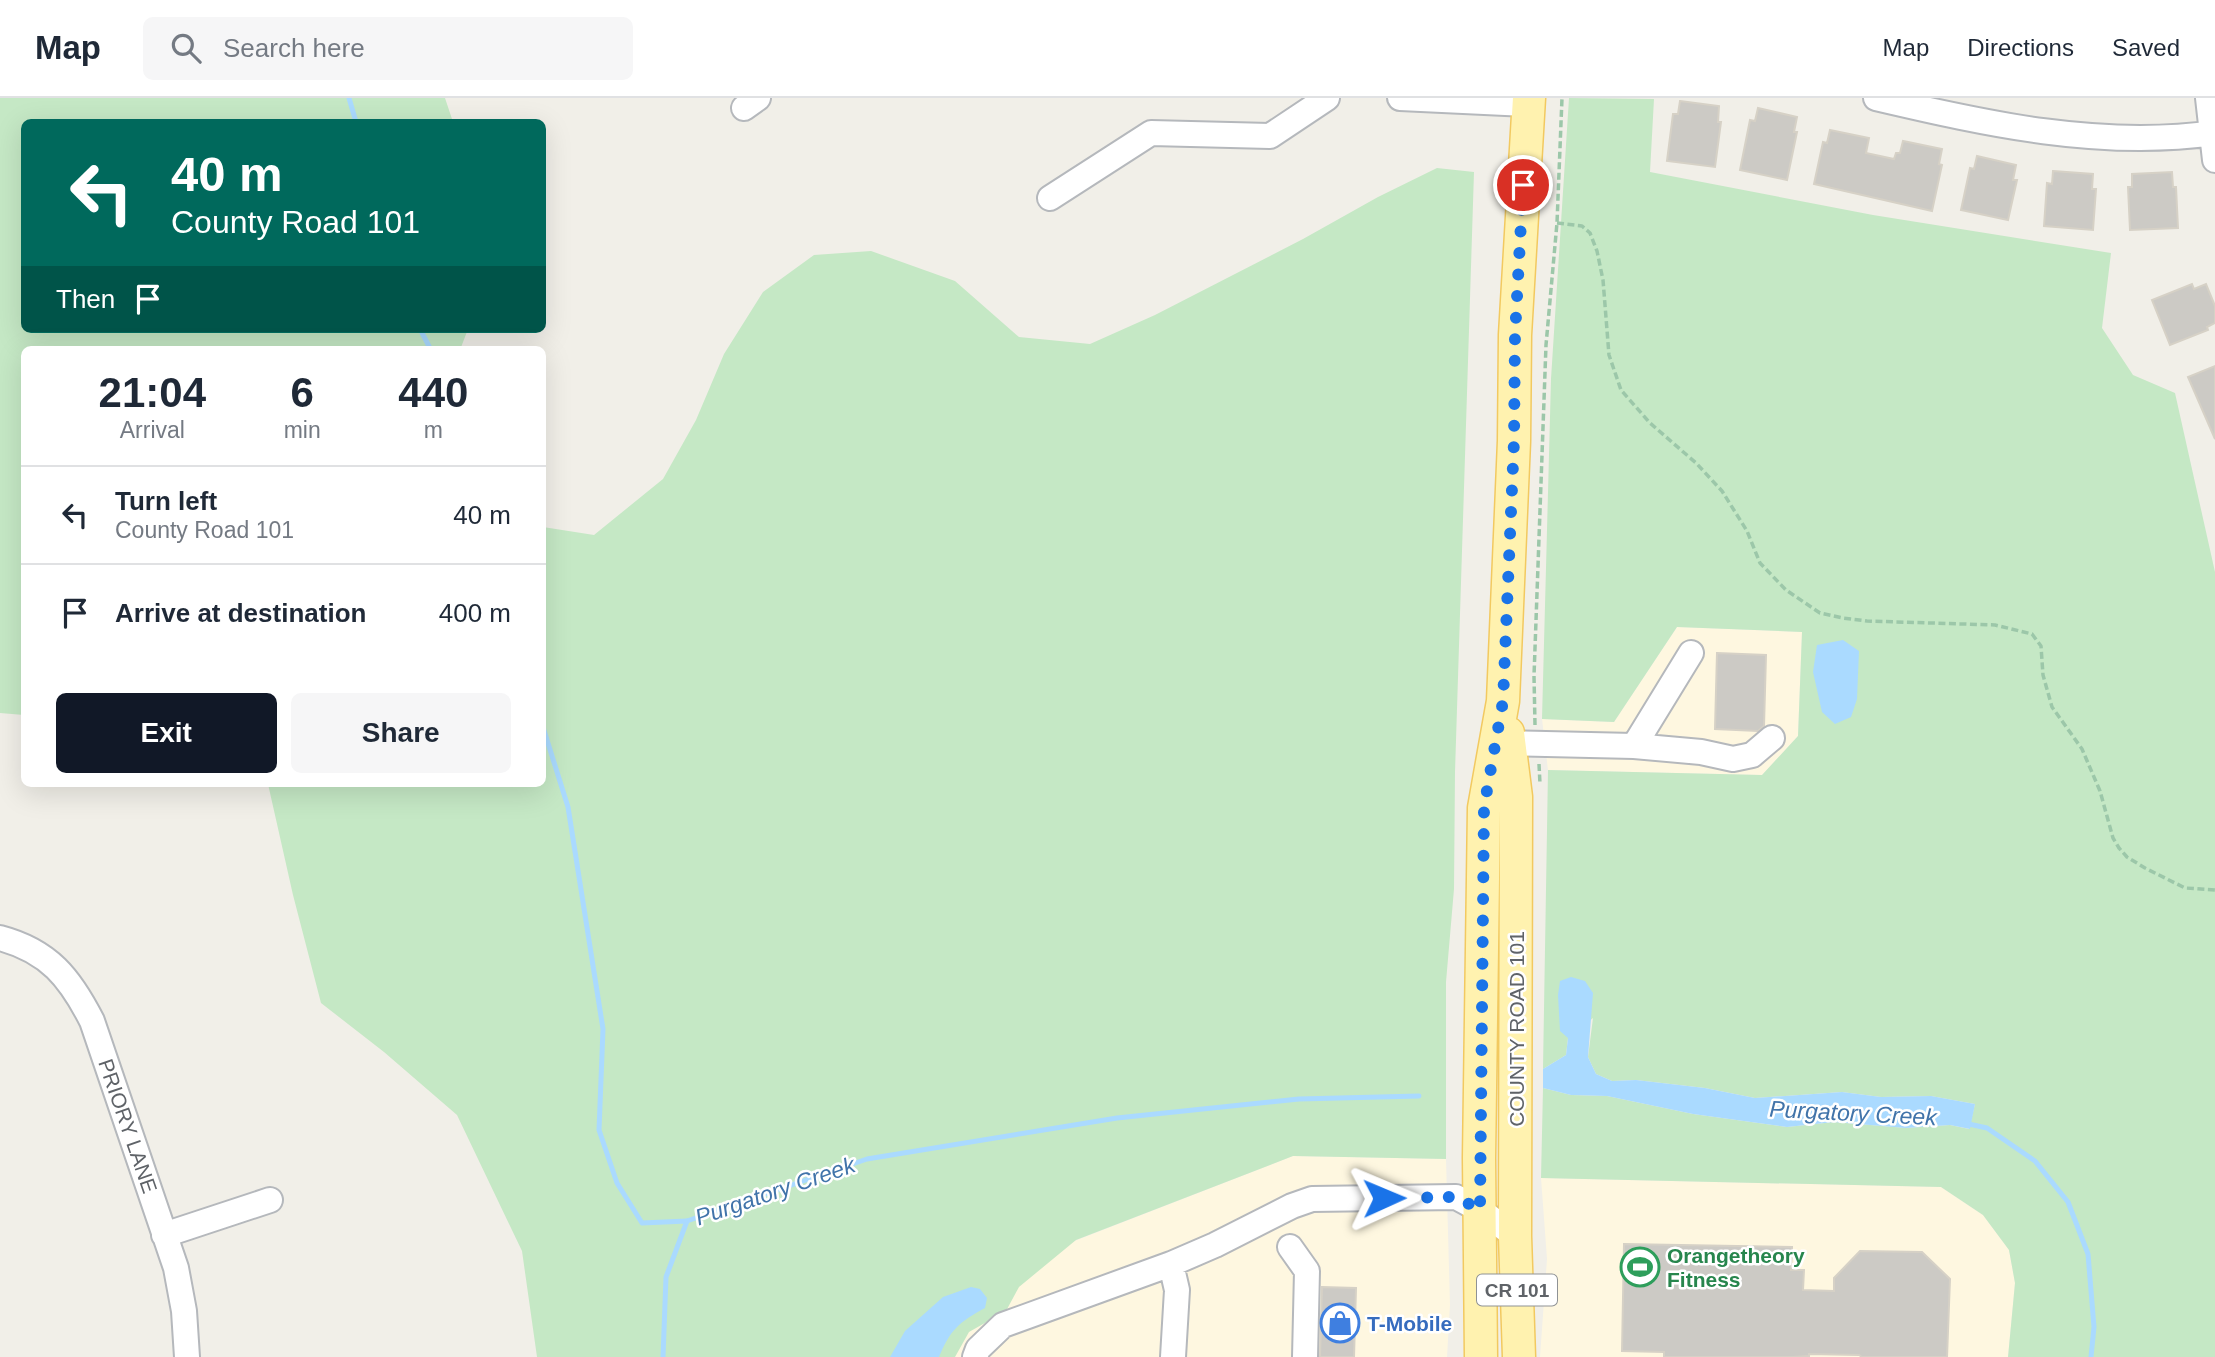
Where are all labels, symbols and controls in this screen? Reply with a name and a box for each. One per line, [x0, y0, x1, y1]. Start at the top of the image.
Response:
search box [143, 17, 633, 80]
text: Map [35, 29, 101, 66]
icon: search [167, 29, 205, 67]
text: Search here [223, 33, 365, 63]
text: Map [1883, 34, 1929, 61]
text: Directions [1967, 34, 2074, 61]
text: Saved [2112, 34, 2180, 61]
icon: left [56, 147, 147, 238]
text: 40 m [171, 147, 283, 201]
pin [1493, 155, 1553, 215]
icon: arrive [1504, 166, 1542, 204]
text: County Road 101 [171, 204, 420, 240]
icon: arrive [129, 280, 167, 318]
text: Then [56, 284, 115, 314]
text: 21:04 [99, 369, 206, 416]
text: 6 [290, 369, 314, 416]
text: 440 [398, 369, 468, 416]
text: Arrival [120, 417, 185, 443]
text: min [284, 417, 321, 443]
text: m [424, 417, 443, 443]
text: Turn left [115, 486, 217, 516]
icon: left [56, 496, 94, 534]
text: 40 m [453, 500, 511, 530]
text: County Road 101 [115, 517, 294, 543]
icon: arrive [56, 594, 94, 632]
text: Arrive at destination [115, 598, 366, 628]
text: 400 m [439, 598, 511, 628]
button: Exit [56, 693, 277, 773]
button: Share [291, 693, 511, 773]
street label: COUNTY ROAD 101 [1505, 931, 1528, 1127]
street label: PRIORY LANE [94, 1056, 162, 1196]
water label: Purgatory Creek [1769, 1096, 1939, 1130]
water label: Purgatory Creek [692, 1151, 860, 1231]
position arrow [1347, 1161, 1421, 1235]
place label: Orangetheory Fitness [1667, 1244, 1805, 1291]
sports icon: Orangetheory Fitness [1619, 1246, 1661, 1288]
road number: CR 101 [1477, 1274, 1557, 1306]
shop icon: T-Mobile [1319, 1302, 1361, 1344]
place label: T-Mobile [1367, 1312, 1452, 1335]

